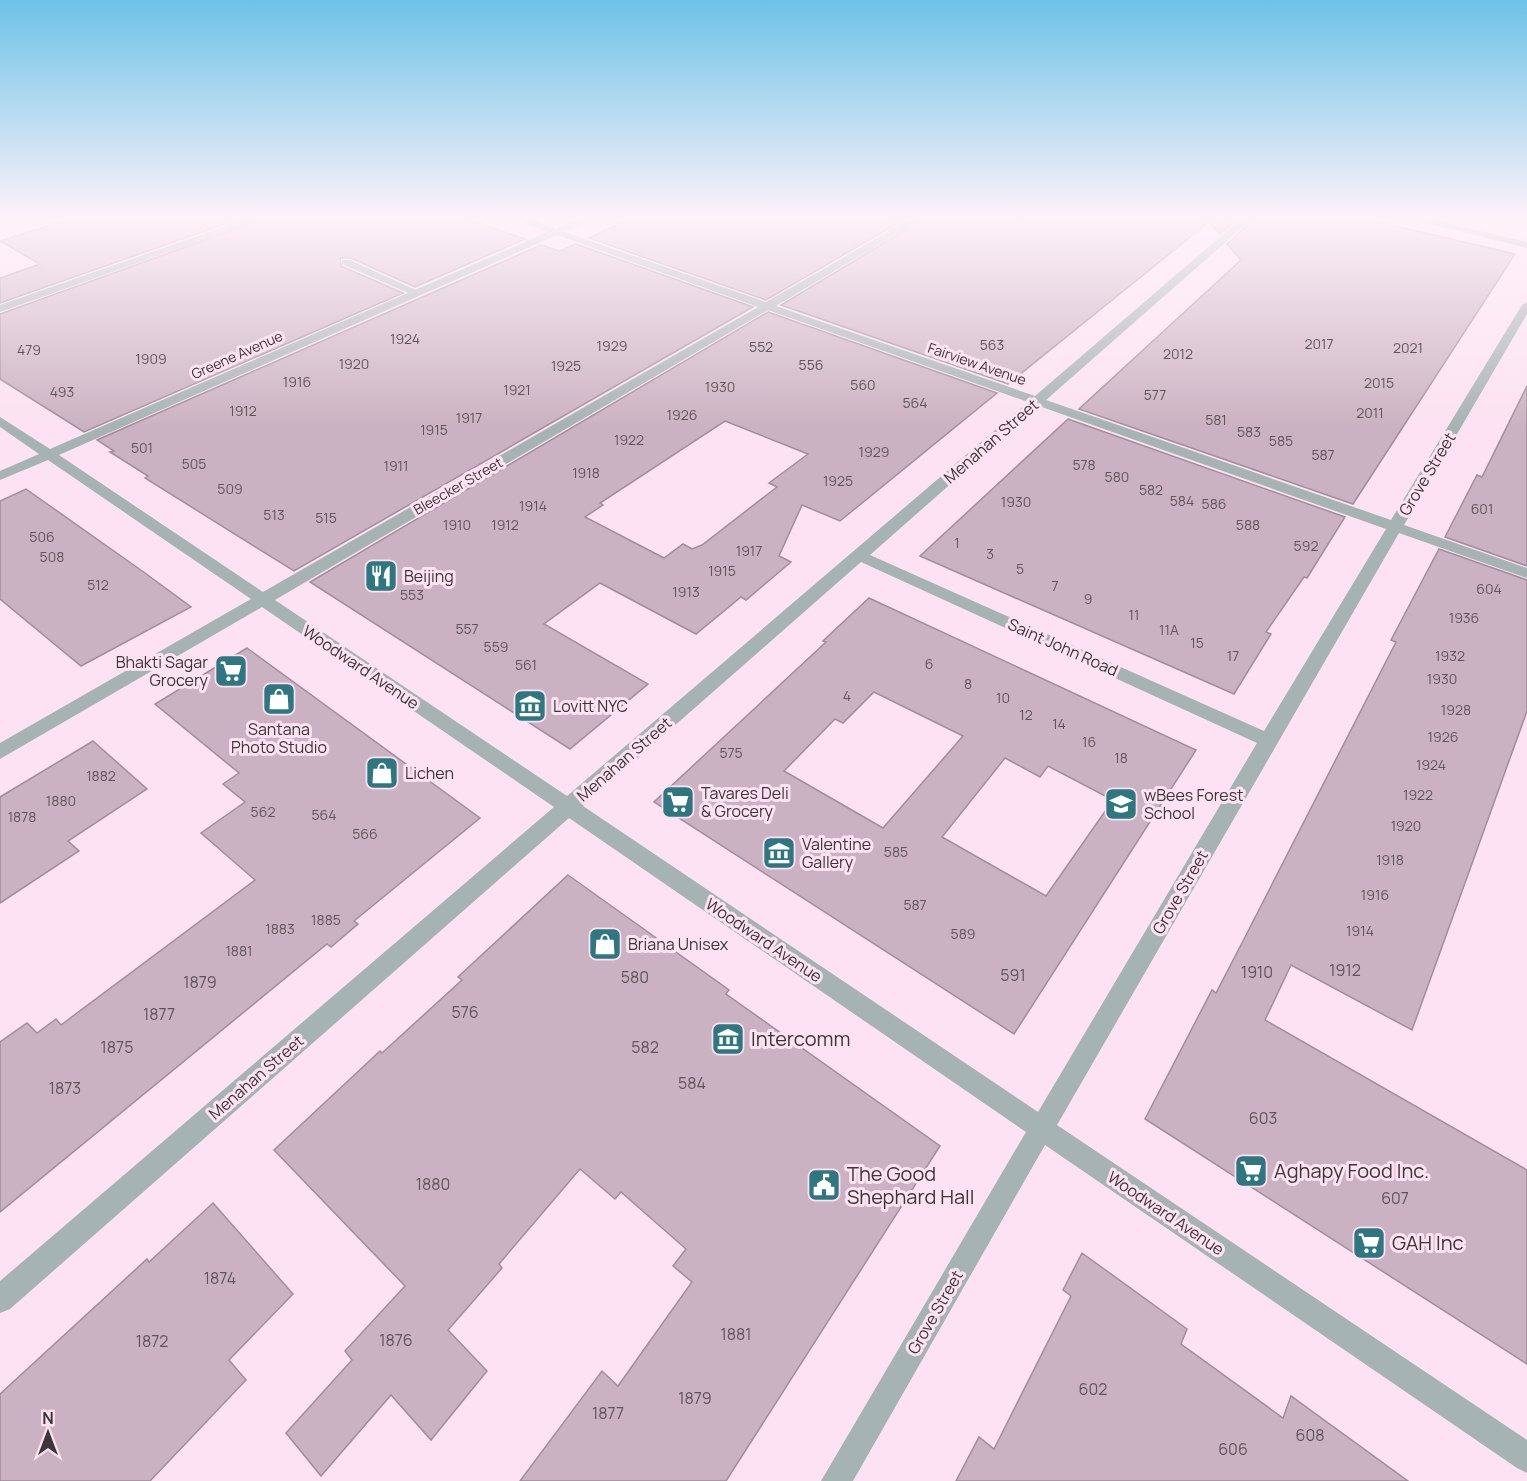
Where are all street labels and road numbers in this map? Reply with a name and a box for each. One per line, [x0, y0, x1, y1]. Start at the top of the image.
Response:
street label: Greene Avenue [188, 326, 285, 383]
street label: Fairview Avenue [926, 338, 1029, 389]
street label: Menahan Street [939, 394, 1043, 488]
street label: Grove Street [1394, 428, 1460, 520]
street label: Bleecker Street [410, 452, 506, 519]
street label: Saint John Road [1004, 613, 1122, 681]
street label: Woodward Avenue [298, 620, 424, 714]
street label: Menahan Street [572, 712, 676, 806]
street label: Grove Street [1147, 846, 1213, 938]
street label: Woodward Avenue [701, 893, 827, 987]
street label: Menahan Street [204, 1030, 308, 1124]
street label: Woodward Avenue [1103, 1166, 1229, 1260]
street label: Grove Street [902, 1266, 968, 1358]

